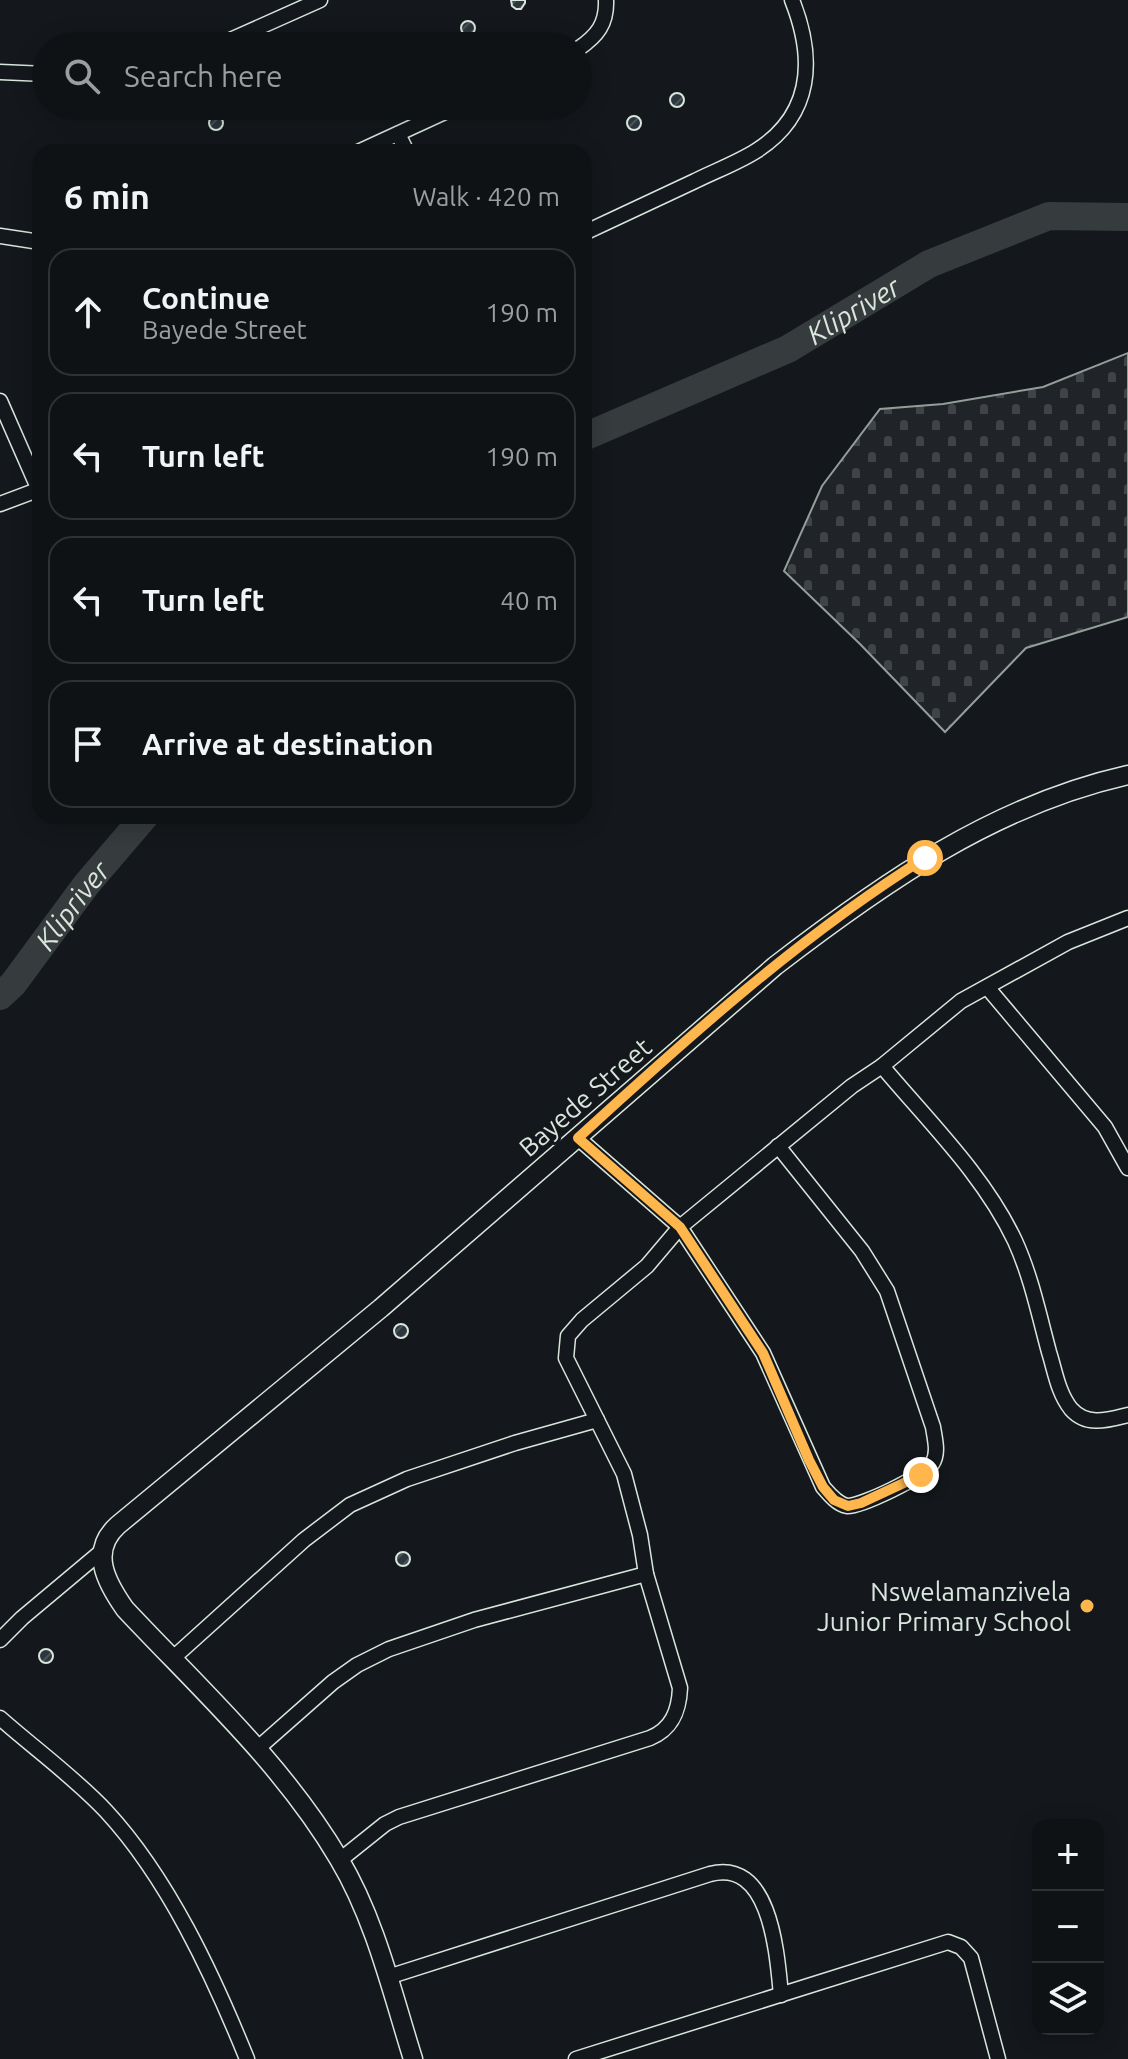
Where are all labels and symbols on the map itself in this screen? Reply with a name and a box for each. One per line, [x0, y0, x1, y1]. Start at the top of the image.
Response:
water label: Klipriver [801, 269, 906, 350]
route start [907, 840, 943, 876]
water label: Klipriver [28, 854, 116, 956]
street label: Bayede Street [513, 1032, 657, 1162]
route end [903, 1457, 939, 1493]
place label: Nswelamanzivela Junior Primary School [817, 1577, 1071, 1636]
marker: Nswelamanzivela Junior Primary School [1078, 1597, 1096, 1615]

